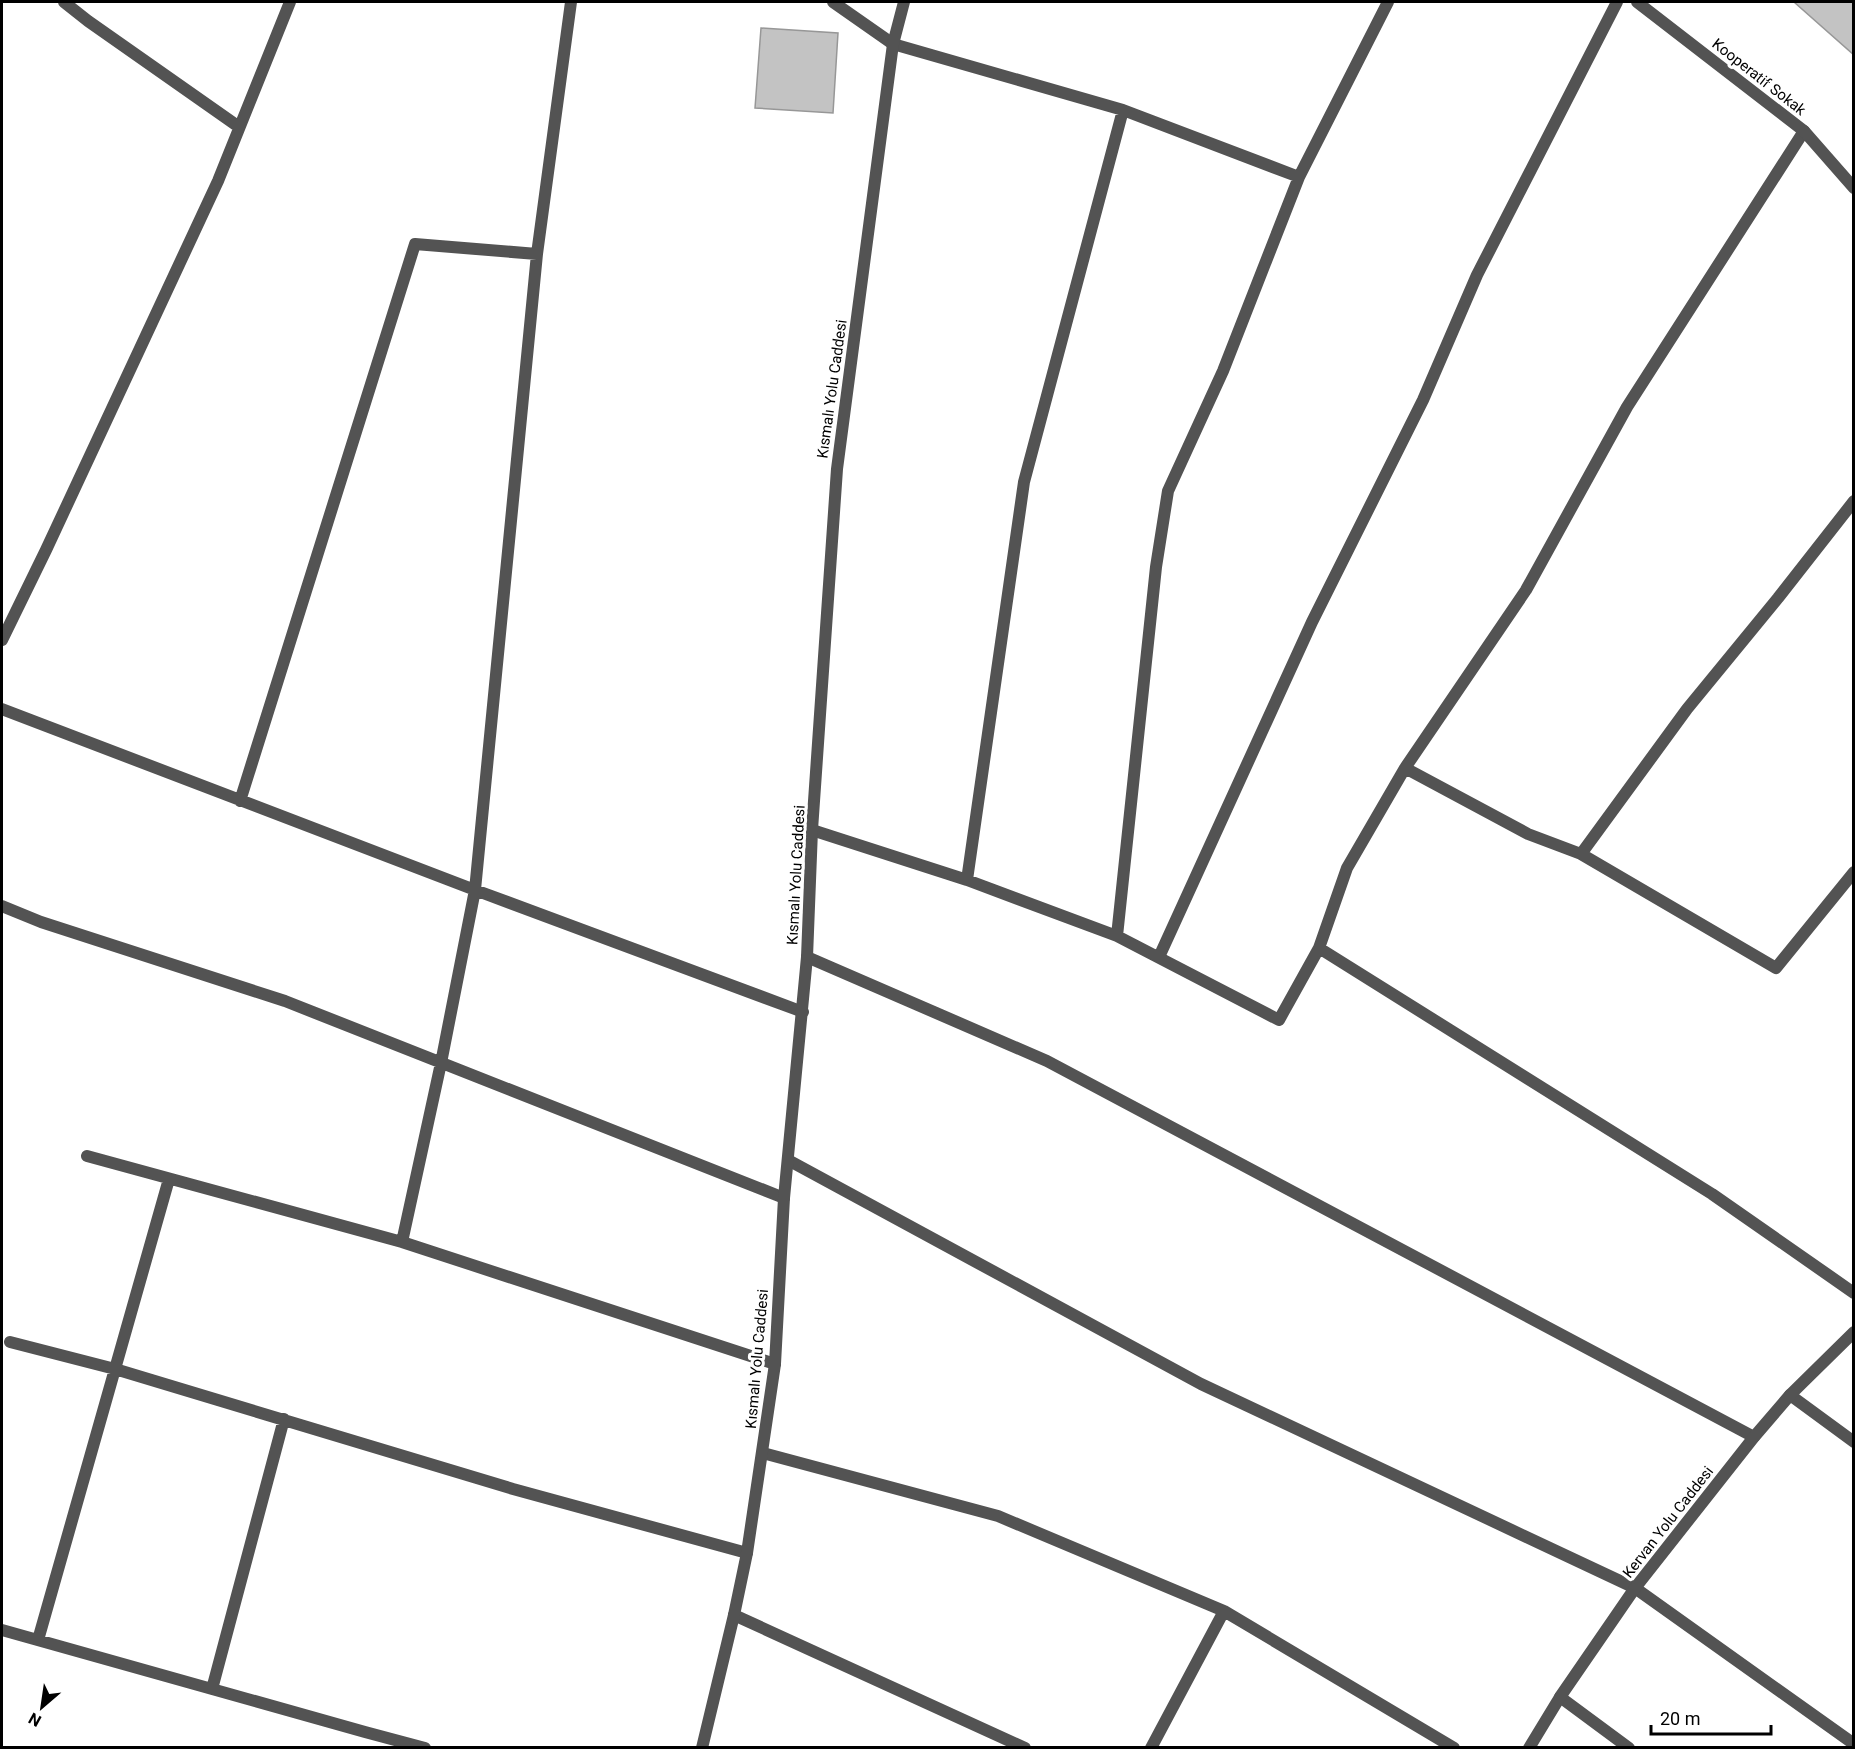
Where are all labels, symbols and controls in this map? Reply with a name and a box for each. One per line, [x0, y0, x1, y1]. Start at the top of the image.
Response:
street label: Kooperatif Sokak [1709, 35, 1810, 119]
street label: Kısmalı Yolu Caddesi [813, 318, 851, 460]
street label: Kısmalı Yolu Caddesi [783, 805, 809, 945]
street label: Kısmalı Yolu Caddesi [742, 1288, 772, 1430]
street label: Kervan Yolu Caddesi [1619, 1463, 1717, 1581]
north arrow [12, 1677, 72, 1737]
scale bar [1651, 1698, 1771, 1736]
text: 20 m [1660, 1708, 1700, 1729]
text: N [25, 1709, 45, 1731]

